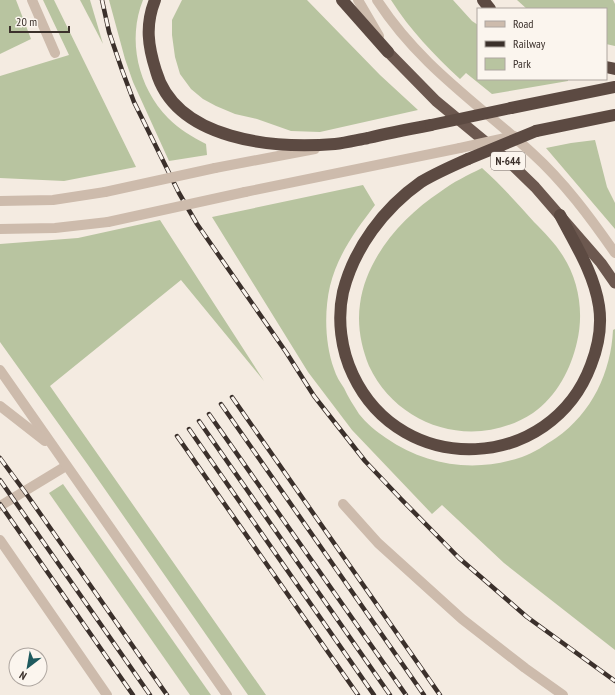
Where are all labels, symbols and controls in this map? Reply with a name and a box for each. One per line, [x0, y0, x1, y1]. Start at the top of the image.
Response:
scale bar [10, 8, 69, 34]
legend [477, 8, 607, 80]
text: 20 m [16, 14, 37, 29]
text: Road [513, 16, 533, 31]
text: Railway [513, 36, 546, 51]
text: Park [513, 56, 531, 71]
road number: N-644 [491, 152, 525, 170]
north arrow [8, 647, 48, 687]
text: N [17, 668, 29, 683]

